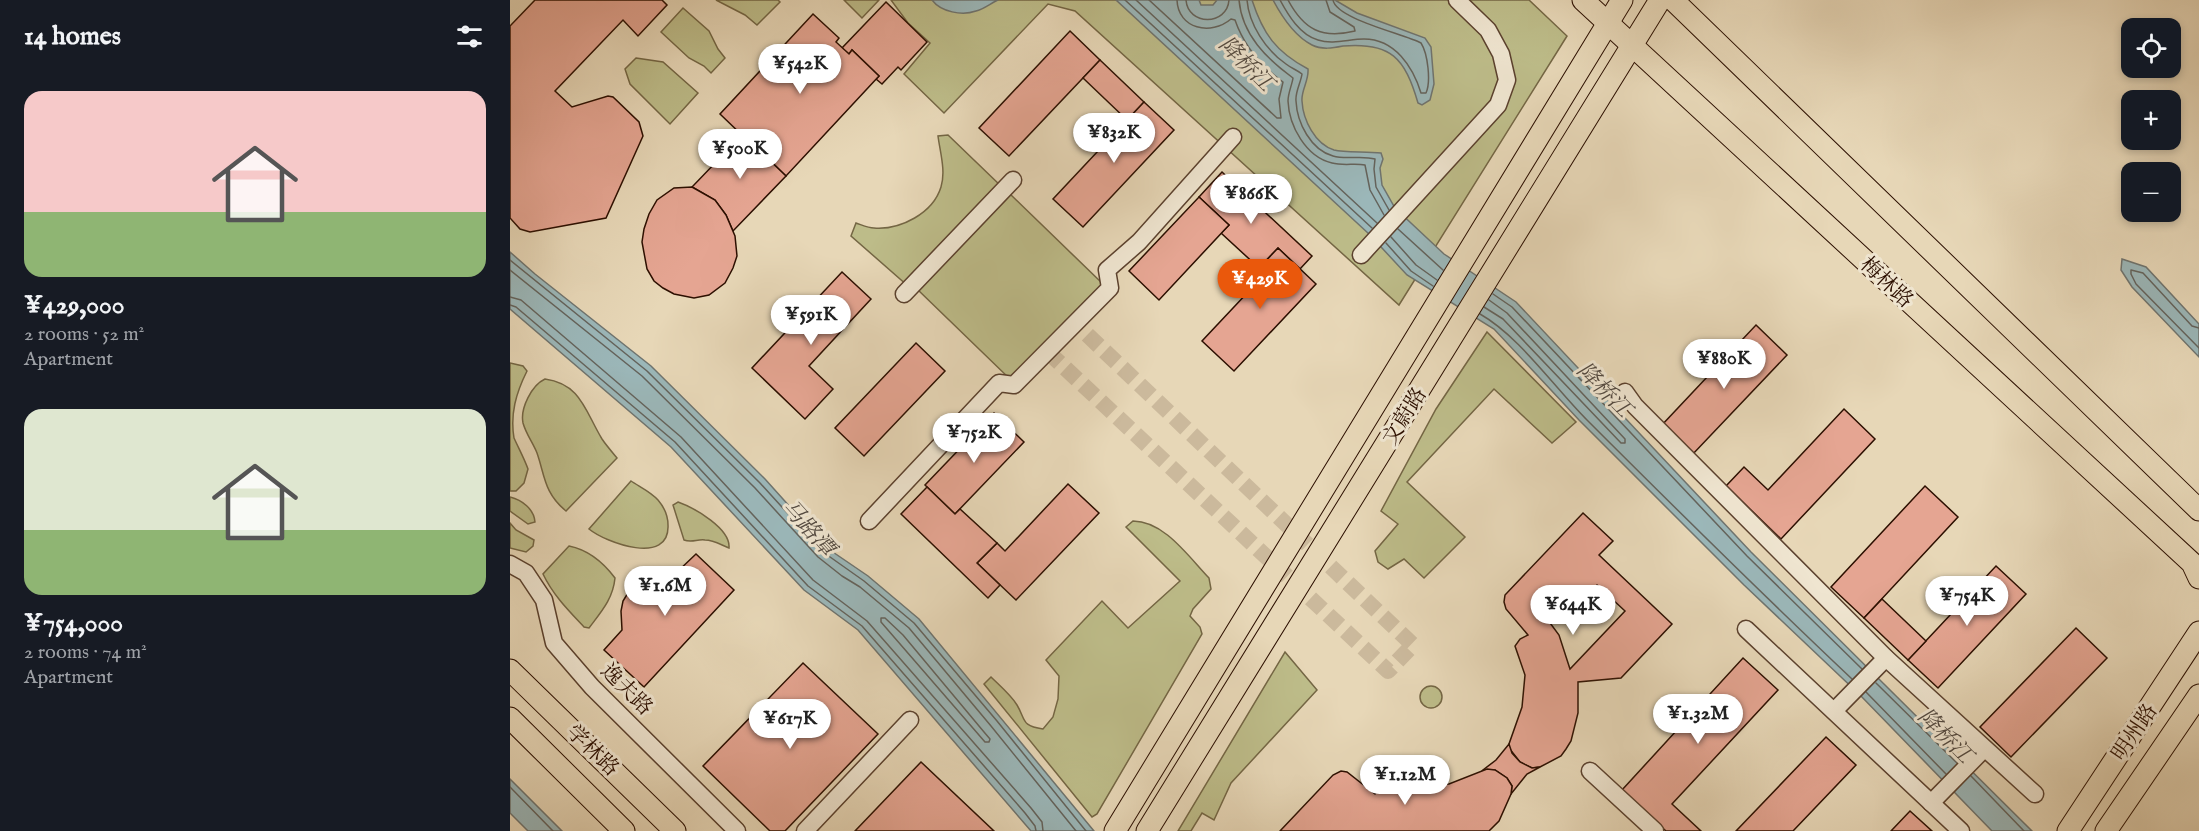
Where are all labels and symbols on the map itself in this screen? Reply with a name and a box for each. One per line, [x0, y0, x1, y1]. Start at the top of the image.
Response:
water label: 降桥江 [1212, 31, 1281, 100]
pin: ¥542K [758, 44, 842, 95]
pin: ¥832K [1072, 113, 1156, 164]
pin: ¥500K [698, 129, 782, 180]
pin: ¥866K [1209, 174, 1293, 225]
street label: 梅林路 [1854, 252, 1918, 314]
pin: ¥429K [1218, 259, 1302, 310]
pin: ¥591K [769, 295, 853, 346]
pin: ¥880K [1682, 339, 1766, 390]
water label: 降桥江 [1570, 357, 1639, 426]
street label: 文蔚路 [1377, 383, 1433, 451]
pin: ¥752K [932, 413, 1016, 464]
water label: 马路潭 [775, 494, 843, 565]
pin: ¥1.6M [623, 566, 707, 617]
pin: ¥754K [1925, 576, 2009, 627]
pin: ¥644K [1531, 585, 1615, 636]
street label: 逸夫路 [594, 658, 658, 722]
pin: ¥1.32M [1649, 694, 1747, 745]
pin: ¥617K [748, 699, 832, 750]
street label: 明州路 [2106, 699, 2164, 767]
water label: 降桥江 [1911, 703, 1980, 772]
street label: 学林路 [560, 719, 624, 783]
pin: ¥1.12M [1356, 755, 1454, 806]

